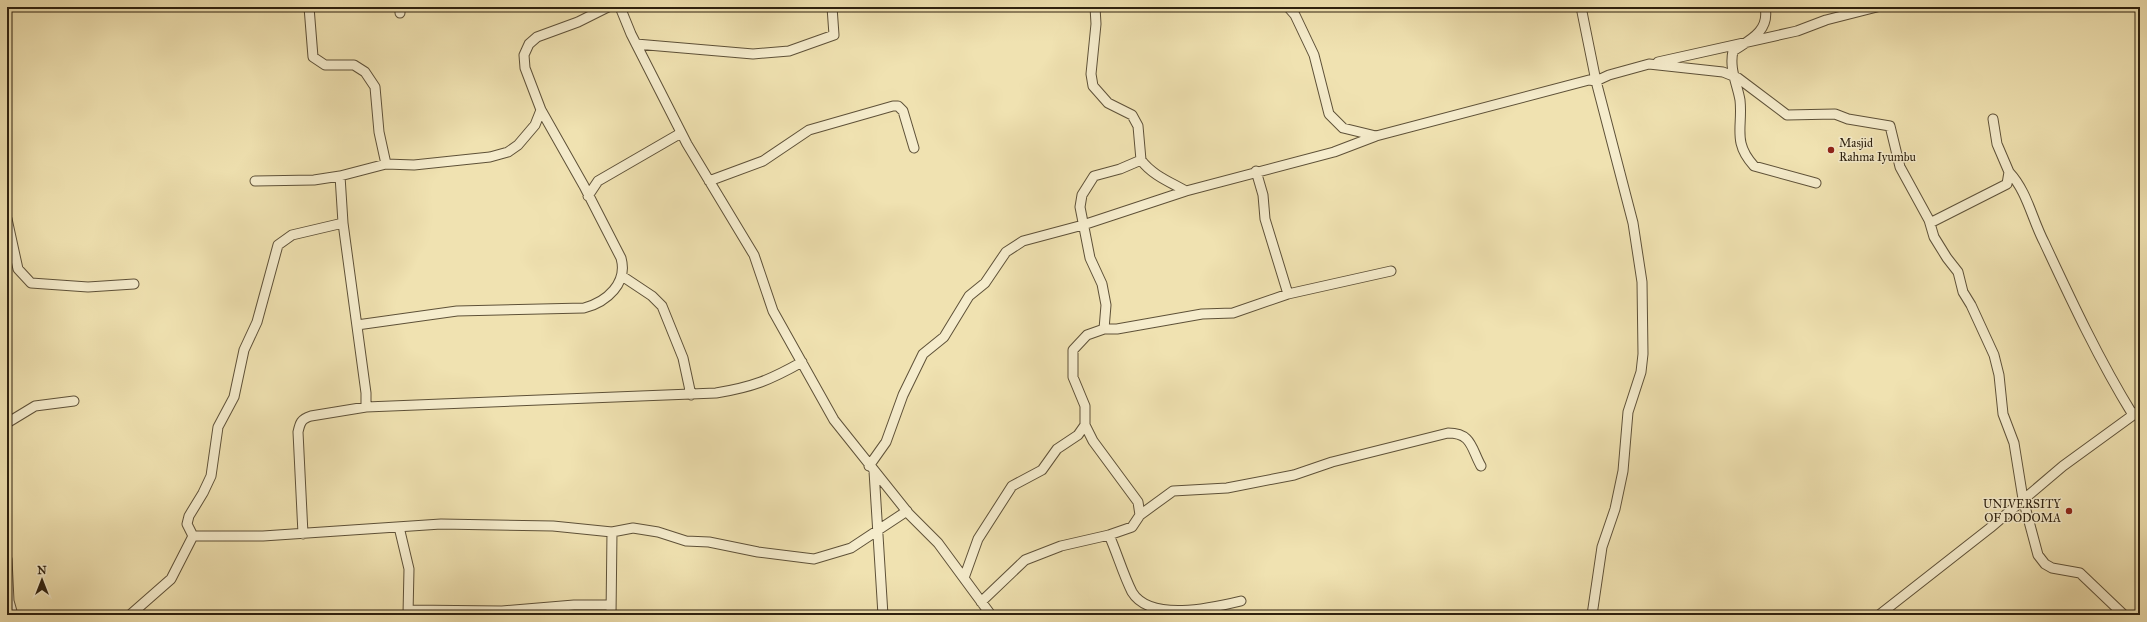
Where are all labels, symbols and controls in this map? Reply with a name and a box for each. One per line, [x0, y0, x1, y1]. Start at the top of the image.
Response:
place label: Masjid Rahma Iyumbu [1839, 136, 1917, 164]
marker: Masjid Rahma Iyumbu [1826, 145, 1836, 155]
place label: UNIVERSITY OF DODOMA [1983, 497, 2061, 525]
marker: UNIVERSITY OF DODOMA [2064, 506, 2074, 516]
north arrow [22, 560, 62, 600]
text: N [37, 564, 47, 577]

